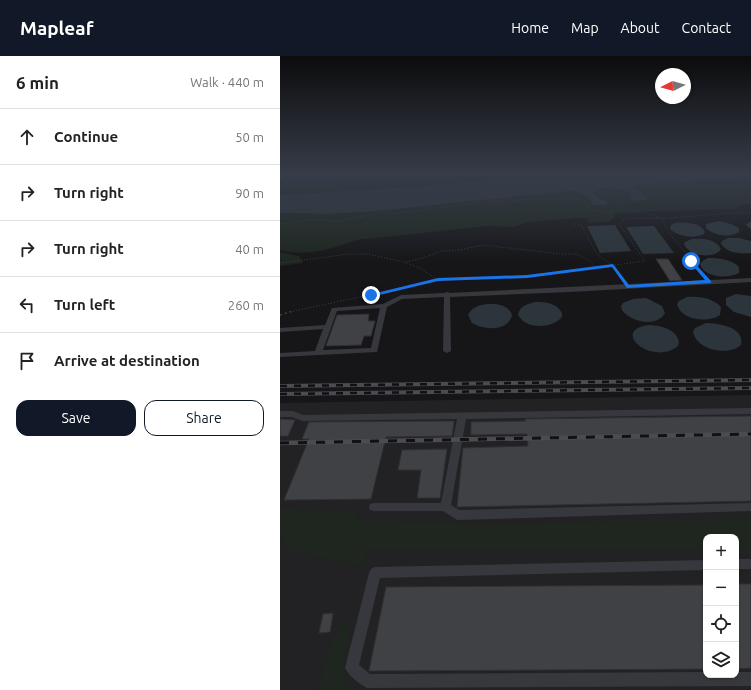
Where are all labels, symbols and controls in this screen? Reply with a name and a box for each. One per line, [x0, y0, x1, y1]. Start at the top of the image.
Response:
text: Mapleaf [20, 17, 93, 39]
text: Home [511, 20, 549, 36]
text: Map [571, 20, 599, 36]
text: About [621, 20, 660, 36]
text: Contact [682, 20, 731, 36]
north arrow [655, 68, 691, 104]
text: 6 min [16, 73, 59, 92]
text: Walk · 440 m [190, 75, 264, 89]
icon: ahead [16, 126, 38, 148]
text: Continue [54, 128, 118, 145]
text: 50 m [235, 130, 264, 144]
icon: right [16, 182, 38, 204]
text: Turn right [54, 184, 124, 201]
text: 90 m [235, 186, 264, 200]
icon: right [16, 238, 38, 260]
text: Turn right [54, 240, 124, 257]
text: 40 m [235, 242, 264, 256]
route start [682, 252, 700, 270]
route end [362, 286, 380, 304]
icon: left [16, 294, 38, 316]
text: Turn left [54, 296, 115, 313]
text: 260 m [228, 298, 264, 312]
icon: arrive [16, 350, 38, 372]
text: Arrive at destination [54, 352, 200, 369]
button: Save [16, 400, 136, 436]
button: Share [144, 400, 264, 436]
map controls [703, 534, 739, 678]
button: + [703, 534, 739, 570]
button: − [703, 570, 739, 606]
button: locate [703, 606, 739, 642]
button: layers [703, 642, 739, 678]

